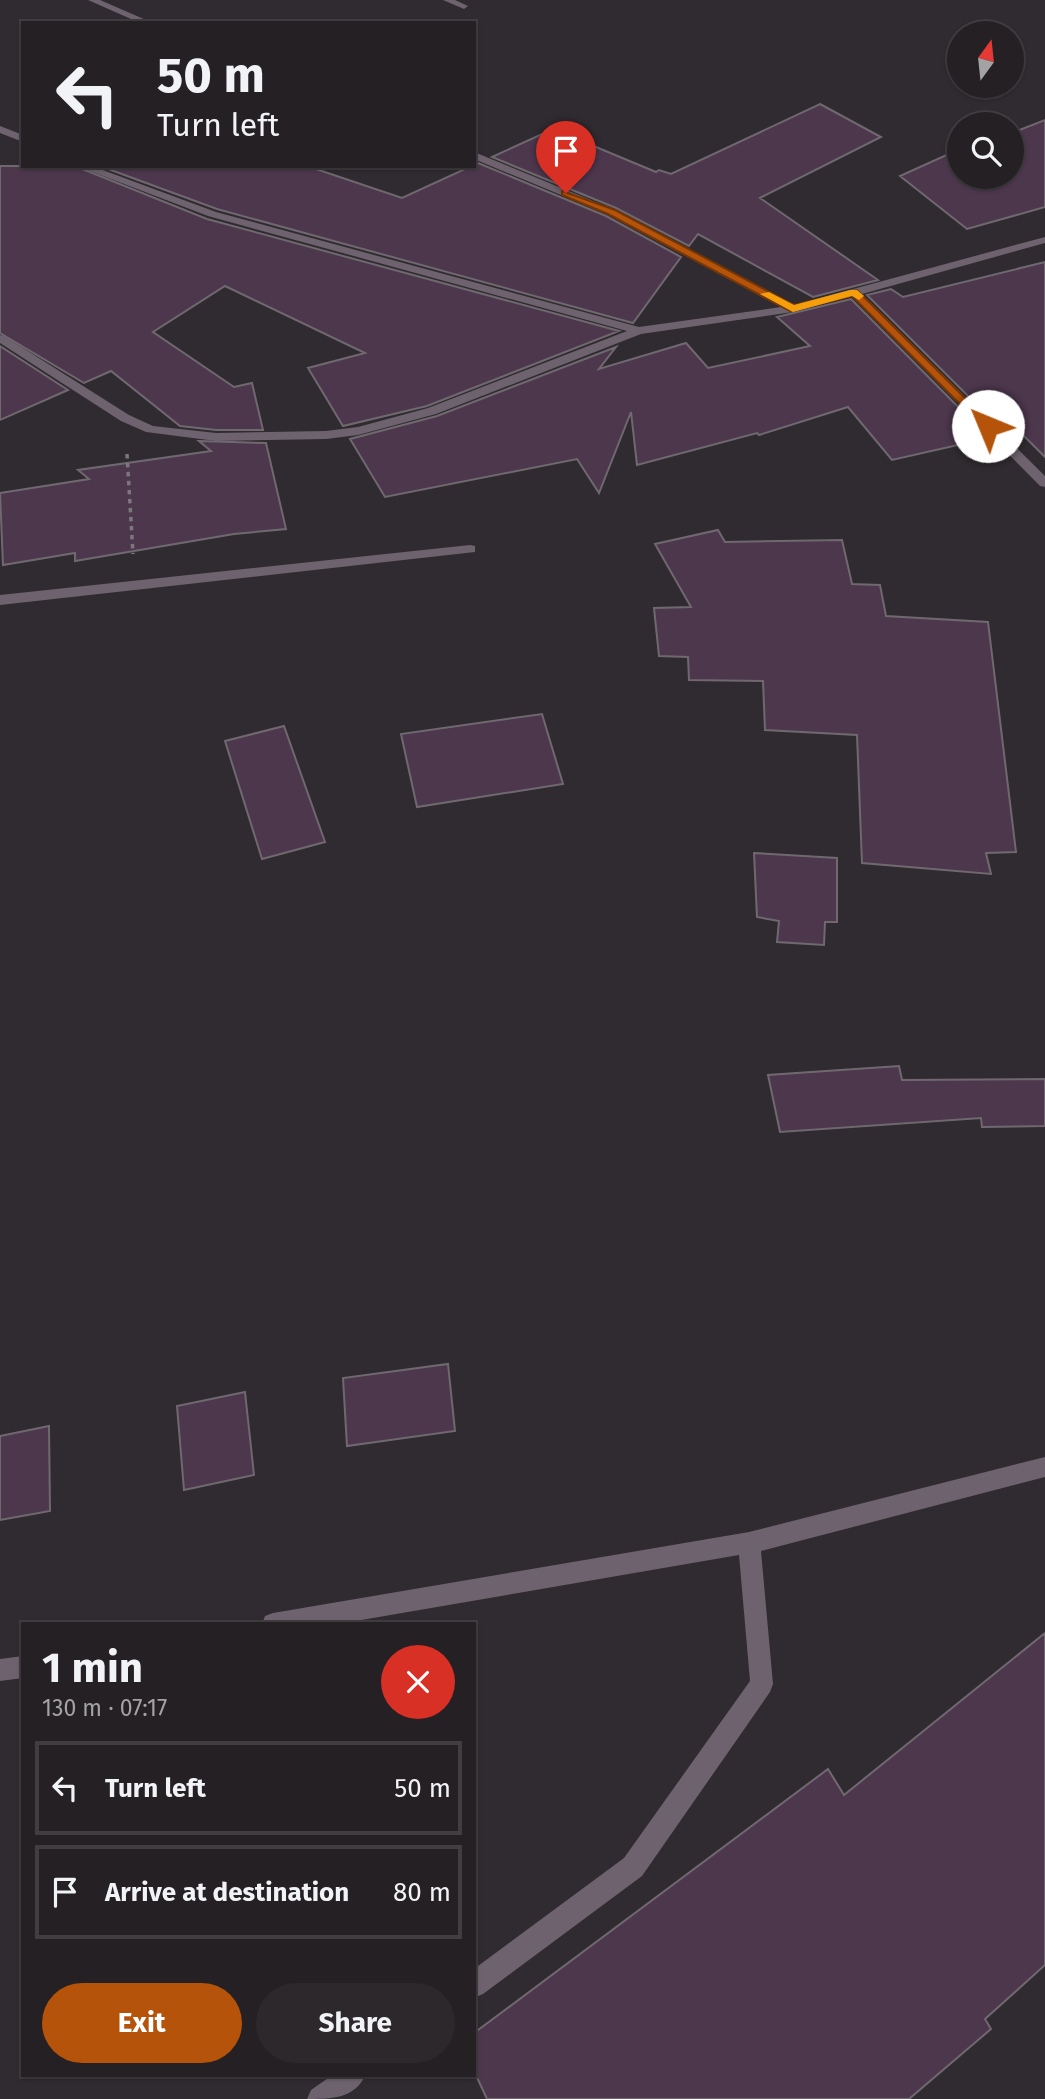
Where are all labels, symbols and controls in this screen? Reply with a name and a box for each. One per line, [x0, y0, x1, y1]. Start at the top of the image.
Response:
north arrow [947, 21, 1024, 98]
map controls [947, 21, 1024, 189]
text: 50 m [157, 46, 265, 105]
icon: left [42, 49, 133, 140]
text: Turn left [157, 106, 279, 144]
button: search [947, 112, 1024, 189]
pin [536, 121, 596, 193]
icon: arrive [547, 132, 585, 170]
position arrow [951, 389, 1025, 463]
text: 1 min [42, 1643, 143, 1693]
button: close [381, 1645, 455, 1719]
text: 130 m · 07:17 [42, 1694, 167, 1722]
icon: left [46, 1769, 84, 1807]
text: Turn left [105, 1773, 206, 1804]
text: 50 m [394, 1773, 451, 1804]
icon: arrive [46, 1873, 84, 1911]
text: Arrive at destination [105, 1877, 349, 1908]
text: 80 m [393, 1877, 451, 1908]
button: Exit [42, 1983, 242, 2063]
button: Share [256, 1983, 455, 2063]

